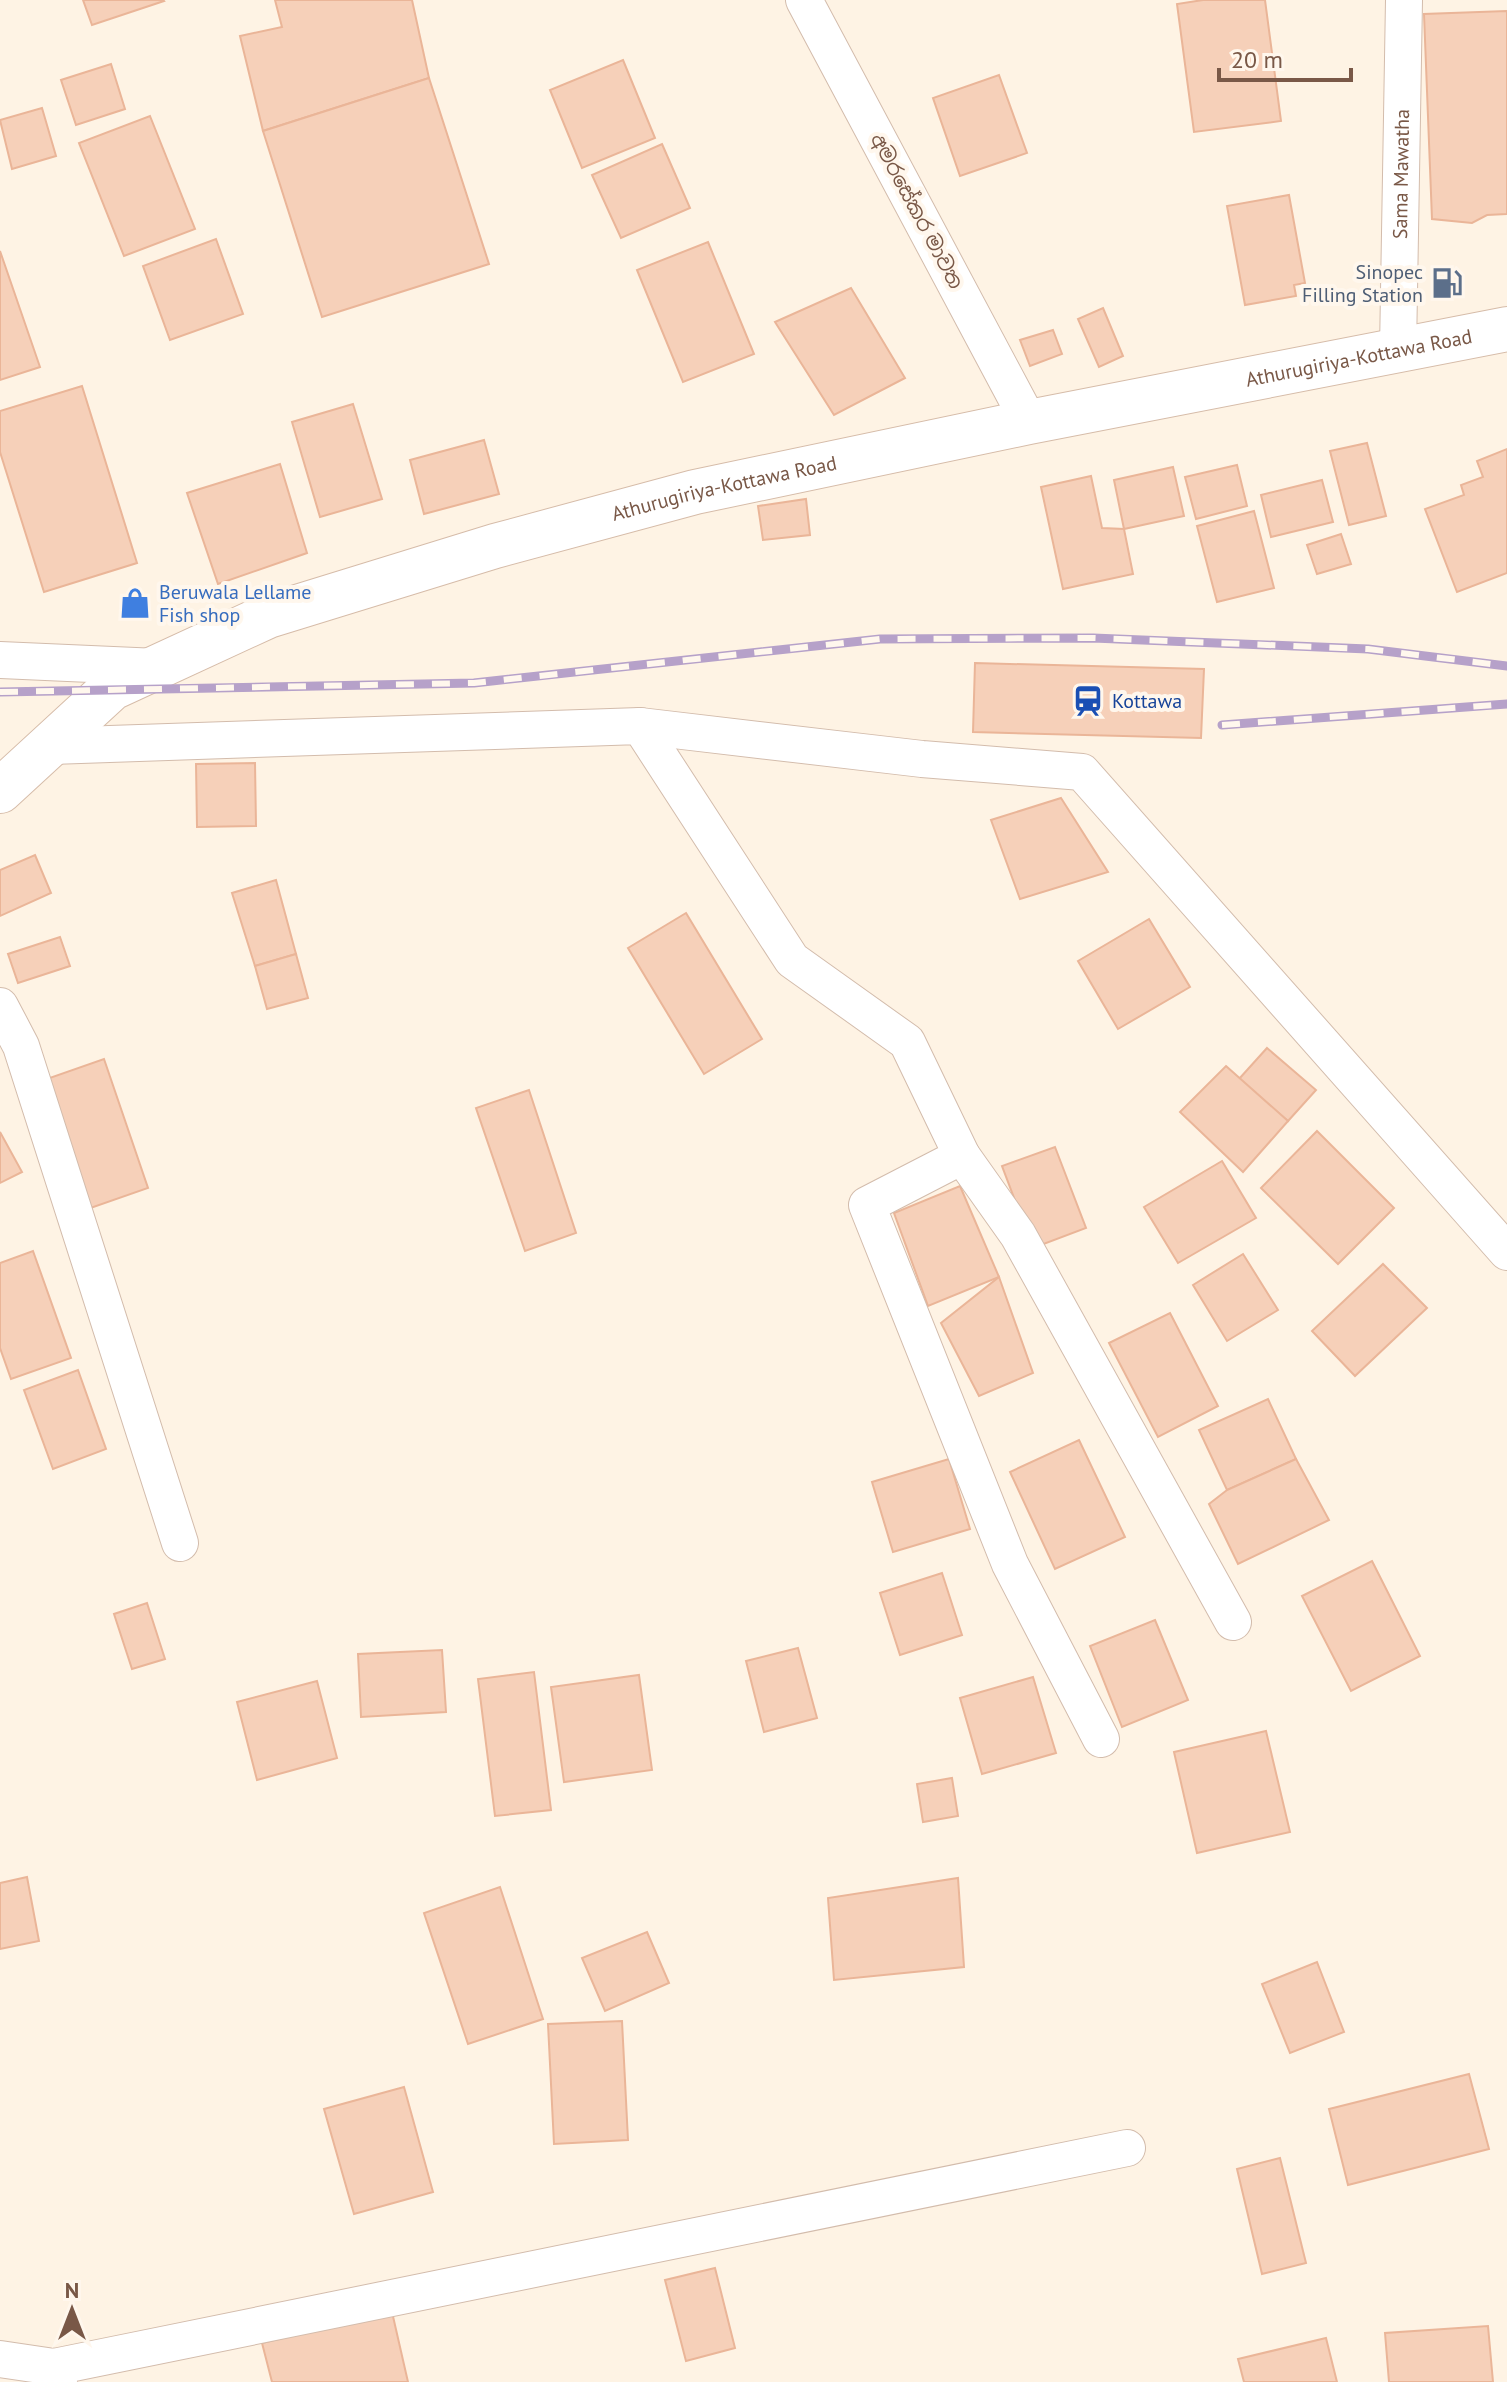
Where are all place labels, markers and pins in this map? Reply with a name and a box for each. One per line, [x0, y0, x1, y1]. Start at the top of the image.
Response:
place label: Sinopec Filling Station [1302, 259, 1423, 308]
fuel station icon: Sinopec Filling Station [1430, 266, 1464, 300]
place label: Beruwala Lellame Fish shop [159, 579, 311, 628]
shop icon: Beruwala Lellame Fish shop [118, 586, 152, 620]
station icon: Kottawa [1071, 684, 1105, 718]
place label: Kottawa [1112, 688, 1182, 714]

